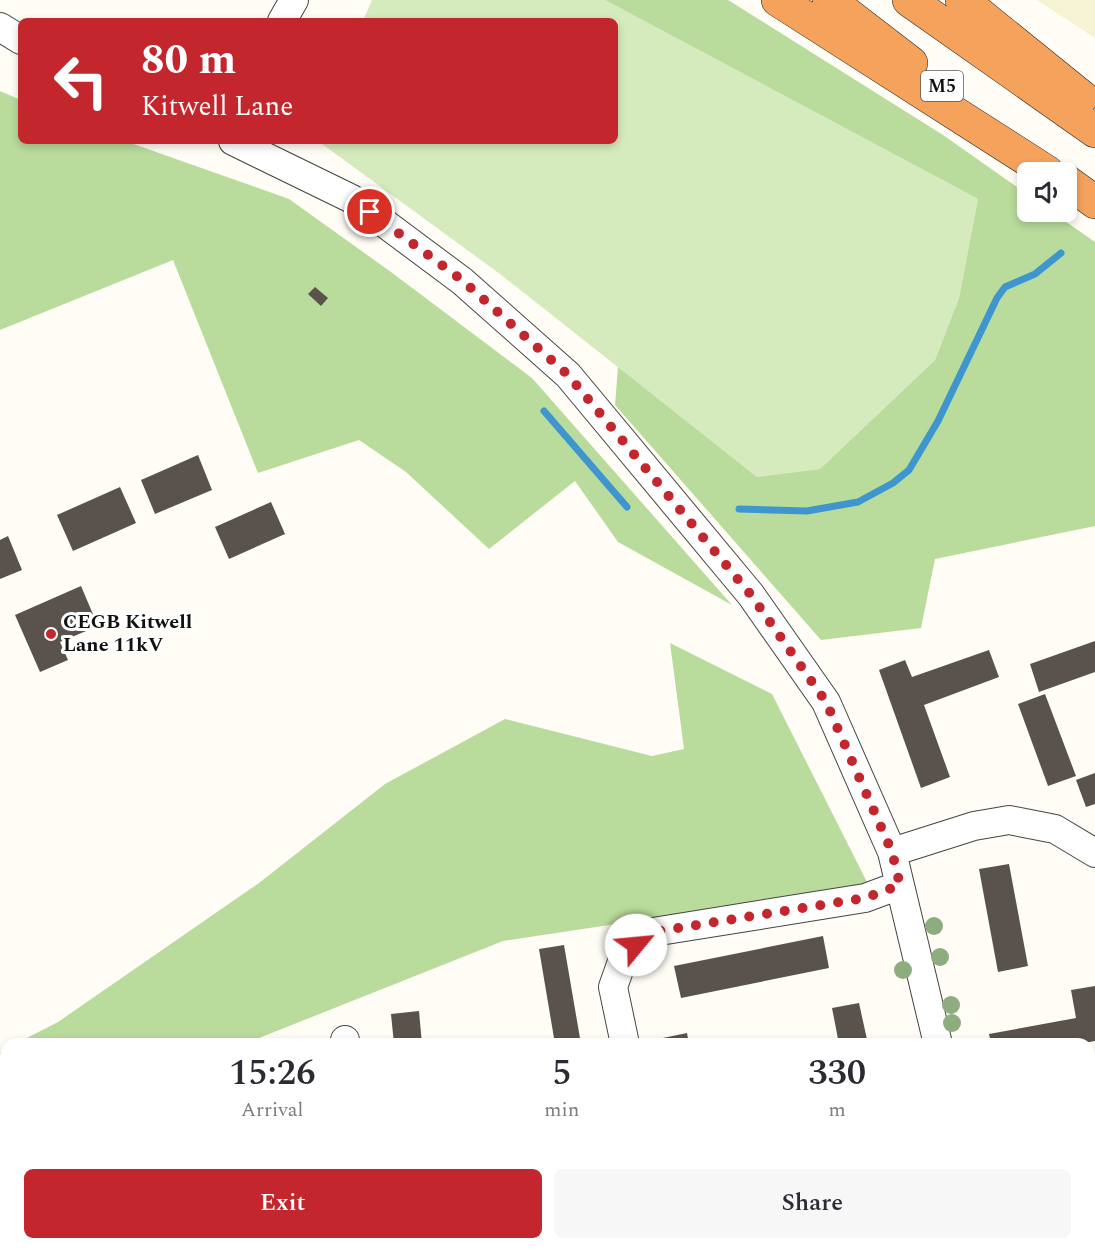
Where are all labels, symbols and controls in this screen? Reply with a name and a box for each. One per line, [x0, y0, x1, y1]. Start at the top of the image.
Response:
text: 80 m [141, 29, 236, 92]
icon: left [42, 42, 120, 120]
road number: M5 [921, 71, 963, 101]
text: Kitwell Lane [141, 86, 293, 128]
map controls [1017, 162, 1077, 222]
button: sound [1017, 162, 1077, 222]
pin [344, 186, 395, 237]
icon: arrive [353, 195, 386, 228]
place label: CEGB Kitwell Lane 11kV [63, 607, 192, 660]
marker: CEGB Kitwell Lane 11kV [44, 627, 58, 641]
position arrow [604, 913, 668, 977]
text: 15:26 [229, 1046, 315, 1101]
text: 5 [552, 1046, 571, 1101]
text: 330 [808, 1046, 866, 1101]
text: Arrival [241, 1095, 303, 1125]
text: min [544, 1095, 579, 1125]
text: m [829, 1095, 846, 1125]
button: Exit [24, 1169, 542, 1238]
button: Share [554, 1169, 1071, 1238]

